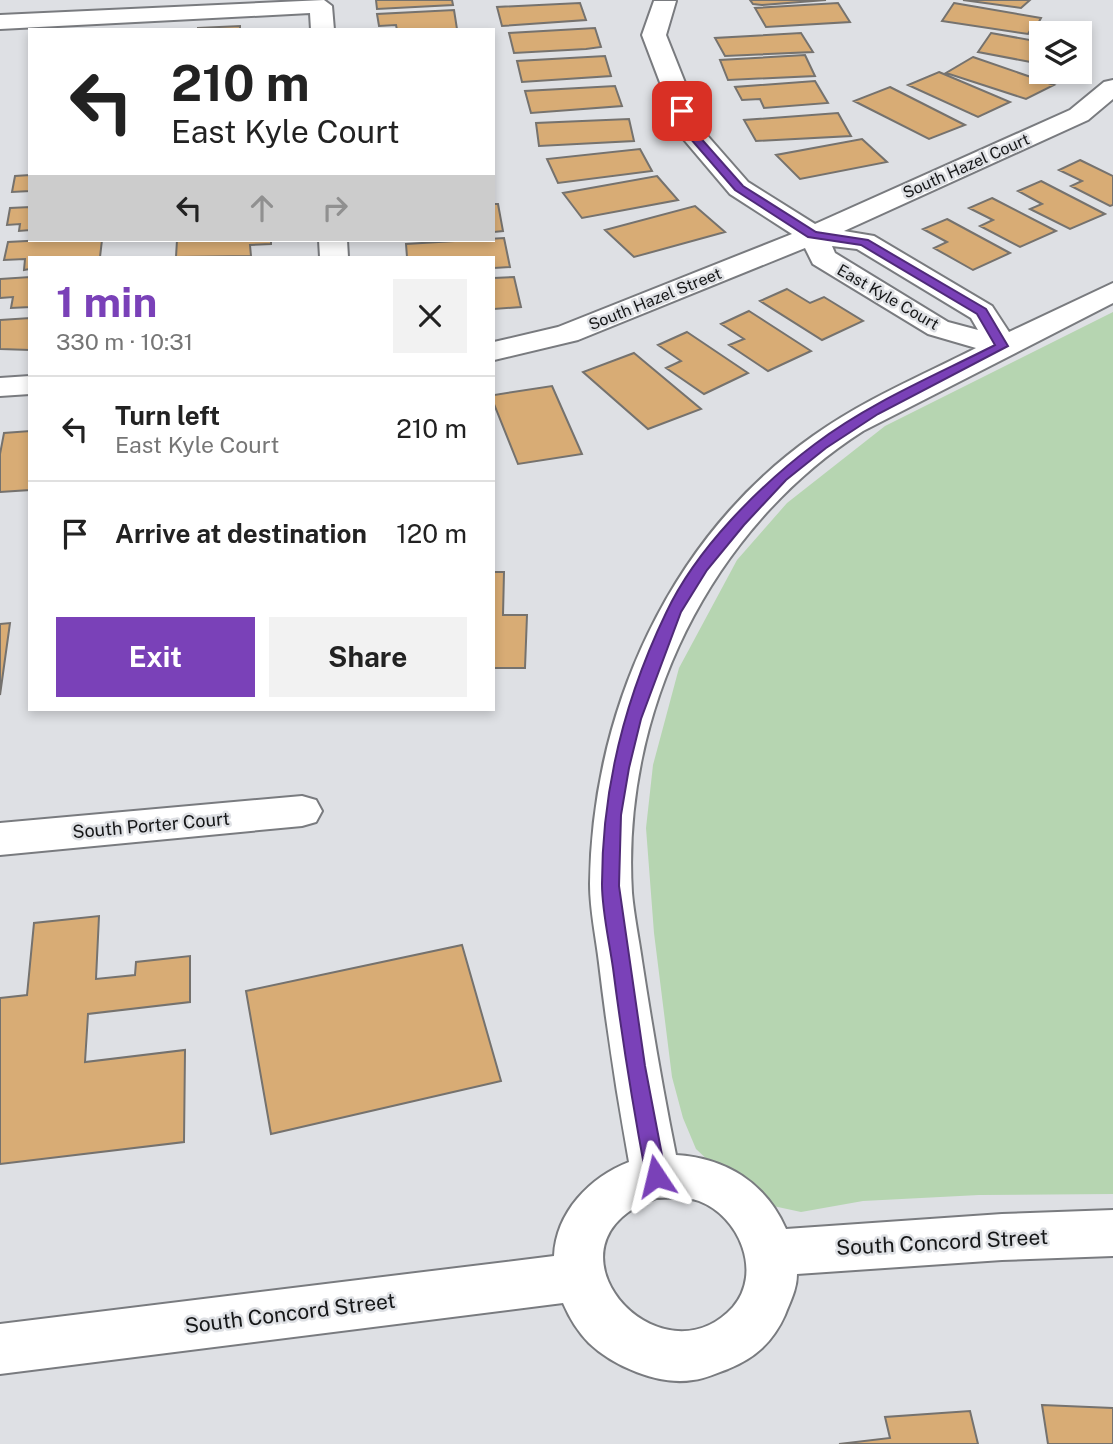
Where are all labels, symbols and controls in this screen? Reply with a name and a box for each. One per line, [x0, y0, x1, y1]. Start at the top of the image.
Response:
map controls [1029, 21, 1092, 84]
button: layers [1029, 21, 1092, 84]
text: 210 m [171, 54, 310, 112]
icon: left [56, 56, 147, 147]
pin [652, 81, 712, 141]
icon: arrive [663, 92, 701, 130]
text: East Kyle Court [171, 113, 400, 150]
street label: South Hazel Court [900, 130, 1032, 202]
icon: left [170, 189, 208, 227]
icon: ahead [243, 189, 281, 227]
icon: right [316, 189, 354, 227]
street label: East Kyle Court [834, 260, 942, 334]
street label: South Hazel Street [586, 264, 724, 334]
text: 1 min [56, 277, 157, 326]
button: close [393, 279, 467, 353]
text: 330 m · 10:31 [56, 328, 193, 355]
text: Turn left [115, 400, 220, 431]
icon: left [56, 410, 94, 448]
text: 210 m [396, 413, 467, 444]
text: East Kyle Court [115, 431, 279, 458]
icon: arrive [56, 515, 94, 553]
text: Arrive at destination [115, 518, 367, 549]
text: 120 m [396, 518, 467, 549]
button: Exit [56, 617, 255, 697]
button: Share [269, 617, 467, 697]
street label: South Porter Court [71, 808, 231, 842]
position arrow [619, 1139, 693, 1213]
street label: South Concord Street [835, 1224, 1049, 1260]
street label: South Concord Street [183, 1288, 397, 1338]

